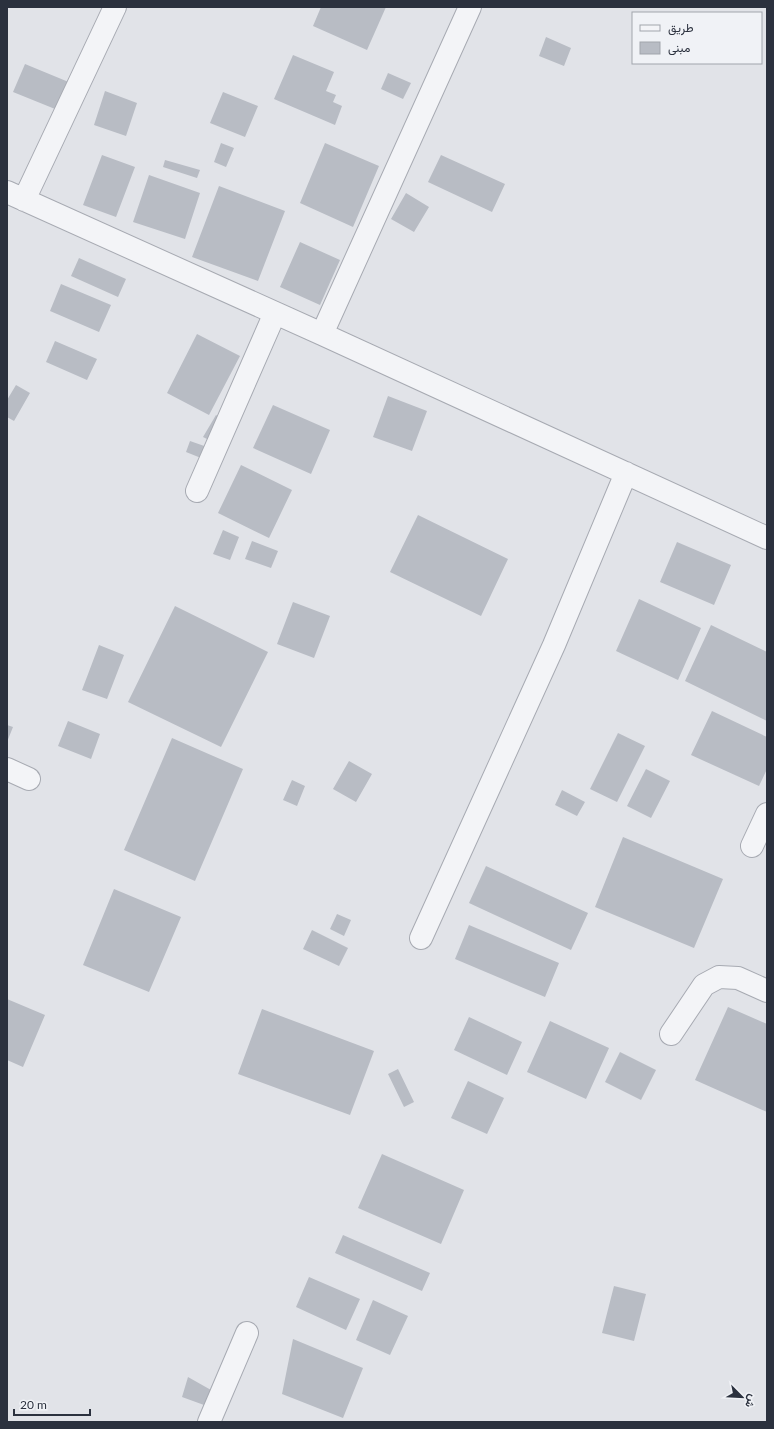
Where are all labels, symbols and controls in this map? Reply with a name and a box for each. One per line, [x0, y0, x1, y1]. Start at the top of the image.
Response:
legend [632, 12, 762, 64]
text: طريق [668, 20, 694, 36]
text: مبنى [668, 40, 690, 56]
north arrow [722, 1377, 762, 1417]
scale bar [14, 1391, 90, 1417]
text: ش [742, 1392, 760, 1410]
text: 20 m [20, 1397, 47, 1412]

